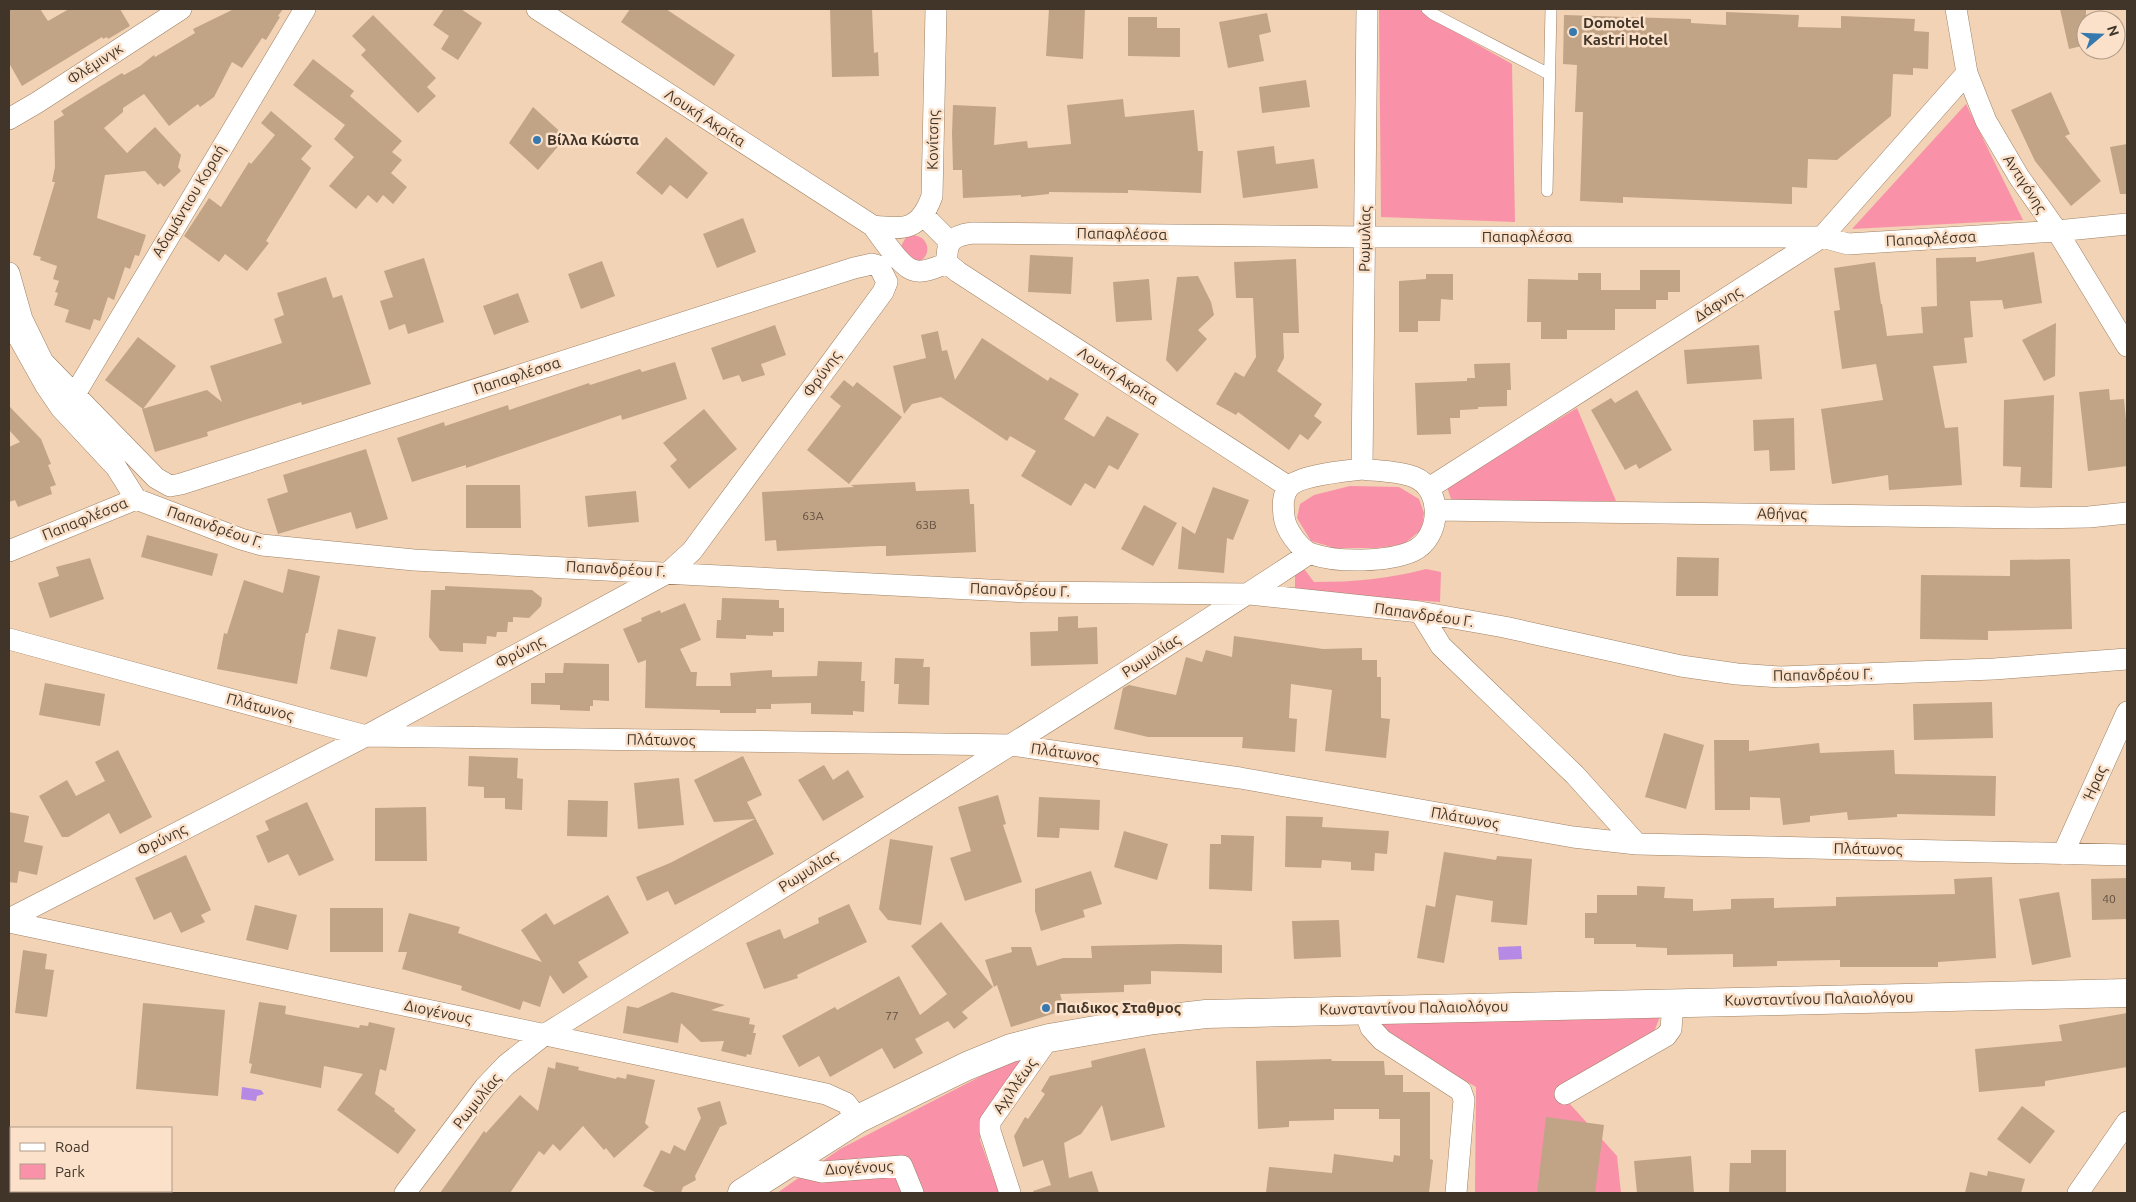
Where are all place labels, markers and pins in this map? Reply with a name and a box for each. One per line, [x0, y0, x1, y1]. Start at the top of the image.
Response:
place label: Domotel Kastri Hotel [1583, 14, 1668, 48]
marker: Domotel Kastri Hotel [1567, 26, 1579, 38]
place label: Βίλλα Κώστα [547, 131, 639, 148]
marker: Βίλλα Κώστα [531, 134, 543, 146]
place label: Παιδικος Σταθμος [1056, 999, 1181, 1016]
marker: Παιδικος Σταθμος [1040, 1002, 1052, 1014]

